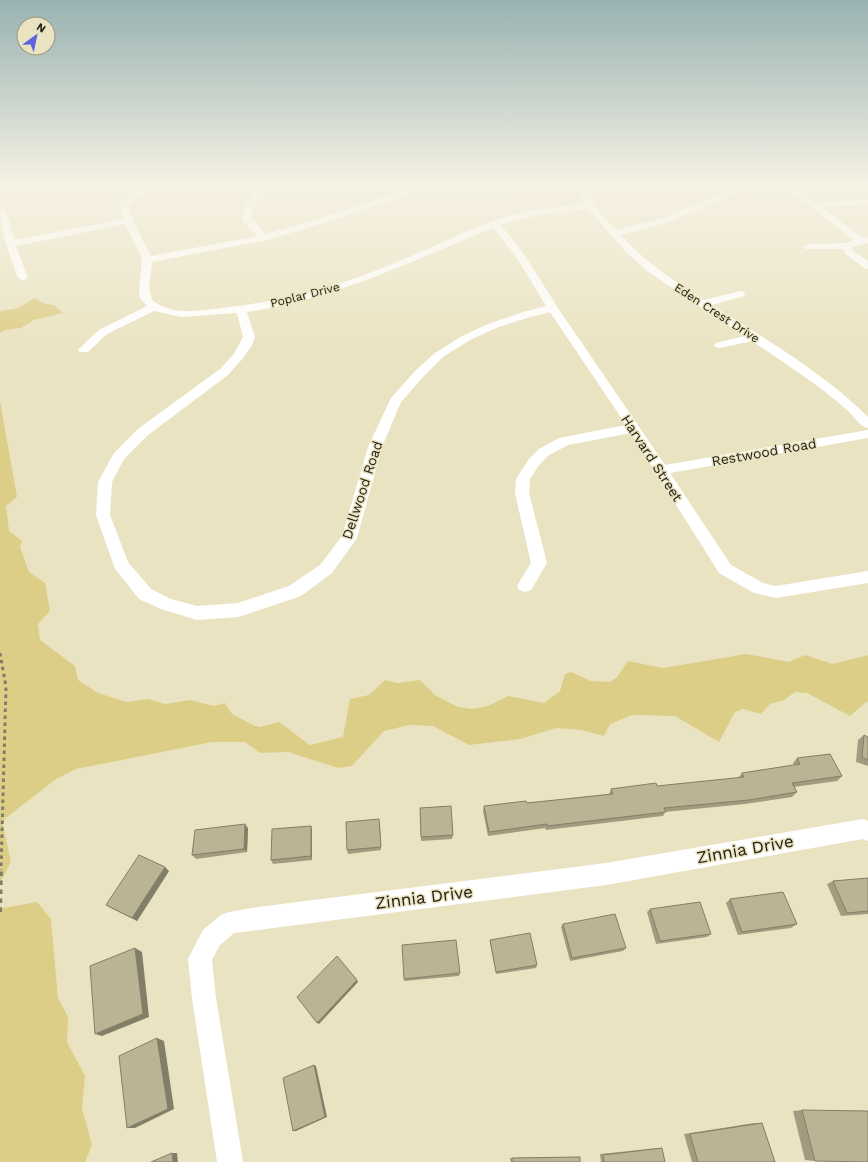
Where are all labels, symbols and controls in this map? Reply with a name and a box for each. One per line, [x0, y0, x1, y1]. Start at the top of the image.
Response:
north arrow [16, 16, 56, 56]
text: N [34, 20, 48, 36]
street label: Poplar Drive [269, 280, 341, 310]
street label: Eden Crest Drive [672, 280, 762, 346]
street label: Harvard Street [618, 412, 686, 504]
street label: Restwood Road [710, 435, 818, 469]
street label: Dellwood Road [339, 439, 385, 541]
street label: Zinnia Drive [695, 831, 795, 867]
street label: Zinnia Drive [374, 881, 474, 913]

